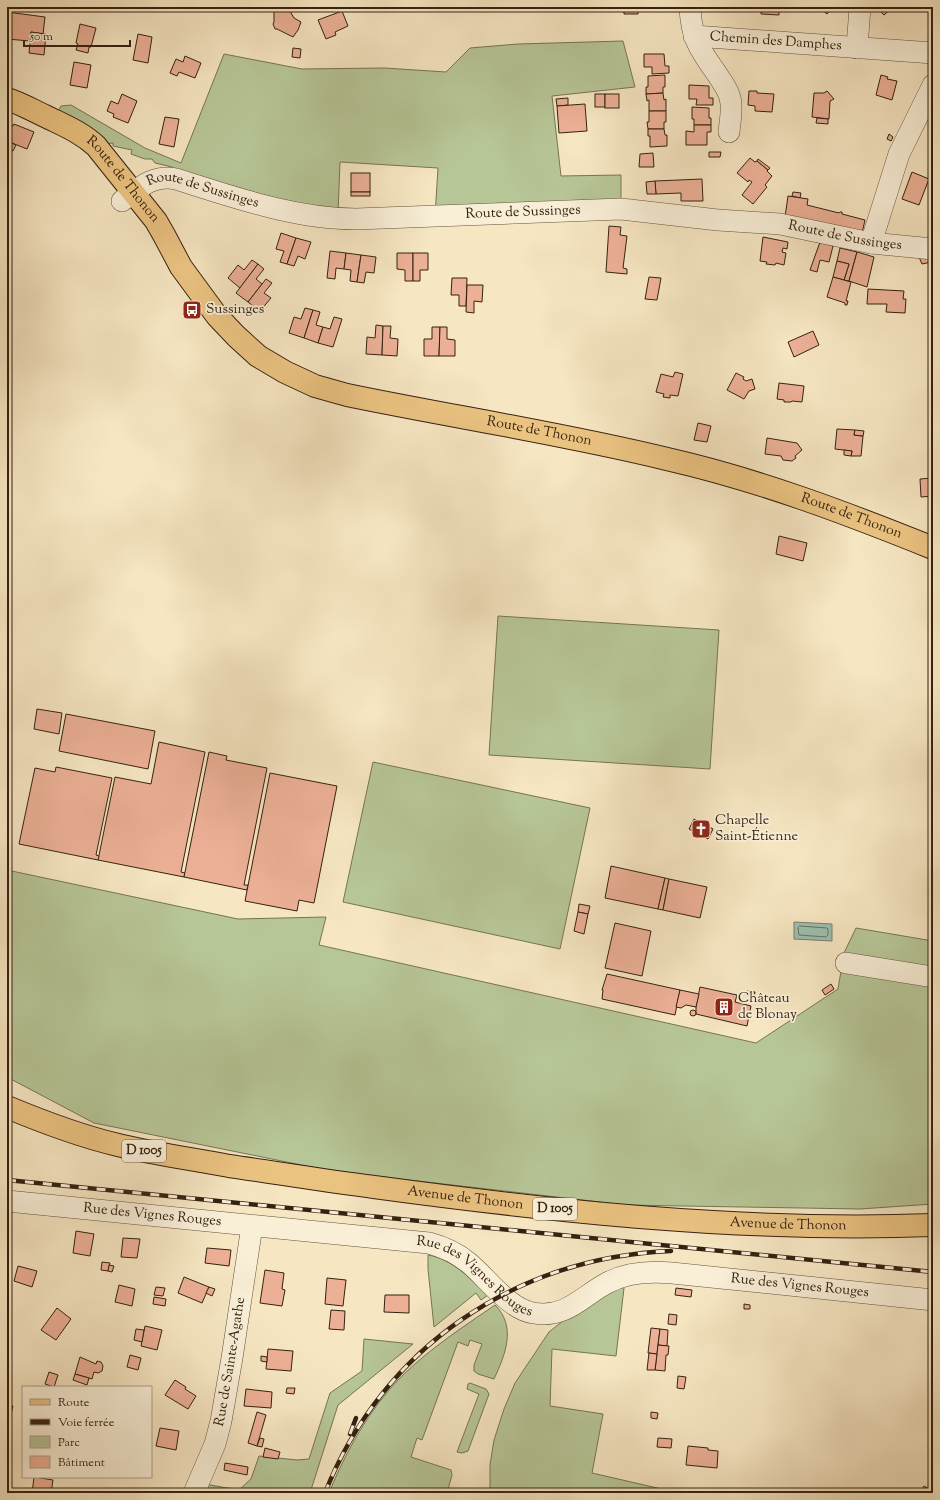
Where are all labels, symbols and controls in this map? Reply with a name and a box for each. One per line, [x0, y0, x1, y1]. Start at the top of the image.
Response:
scale bar [24, 22, 130, 48]
street label: Chemin des Damphes [709, 27, 843, 56]
text: 50 m [29, 28, 53, 46]
street label: Route de Thonon [82, 131, 164, 227]
street label: Route de Sussinges [144, 168, 261, 214]
street label: Route de Sussinges [465, 201, 581, 225]
street label: Route de Sussinges [786, 216, 903, 256]
bus stop icon: Sussinges [181, 299, 203, 321]
place label: Sussinges [206, 300, 264, 320]
street label: Route de Thonon [485, 412, 594, 452]
street label: Route de Thonon [798, 489, 905, 545]
place label: Chapelle Saint-Étienne [715, 811, 798, 847]
church icon: Chapelle Saint-Étienne [690, 818, 712, 840]
place label: Château de Blonay [738, 989, 797, 1025]
building icon: Château de Blonay [713, 996, 735, 1018]
road number: D 1005 [122, 1140, 166, 1162]
street label: Avenue de Thonon [406, 1182, 524, 1216]
road number: D 1005 [533, 1198, 577, 1220]
street label: Rue des Vignes Rouges [82, 1199, 222, 1232]
street label: Avenue de Thonon [729, 1213, 847, 1236]
street label: Rue des Vignes Rouges [416, 1232, 535, 1323]
street label: Rue des Vignes Rouges [730, 1269, 870, 1303]
street label: Rue de Sainte-Agathe [210, 1296, 251, 1429]
legend [22, 1386, 152, 1478]
text: Route [58, 1394, 90, 1412]
text: Voie ferrée [58, 1414, 115, 1432]
text: Parc [58, 1434, 80, 1452]
text: Bâtiment [58, 1454, 105, 1472]

